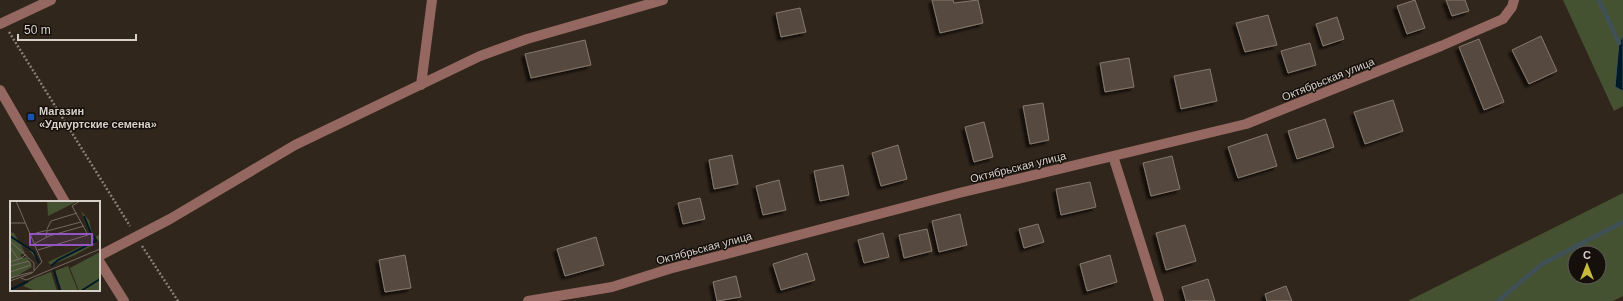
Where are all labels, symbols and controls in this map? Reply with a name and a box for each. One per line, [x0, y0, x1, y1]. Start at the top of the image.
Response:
scale bar [18, 16, 136, 42]
text: 50 m [24, 23, 51, 37]
street label: Октябрьская улица [1280, 55, 1377, 103]
place label: Магазин «Удмуртские семена» [39, 105, 157, 130]
marker: Магазин «Удмуртские семена» [26, 112, 36, 122]
street label: Октябрьская улица [969, 149, 1068, 185]
inset map [10, 201, 100, 291]
street label: Октябрьская улица [655, 229, 754, 267]
north arrow [1567, 245, 1607, 285]
text: С [1583, 249, 1591, 261]

